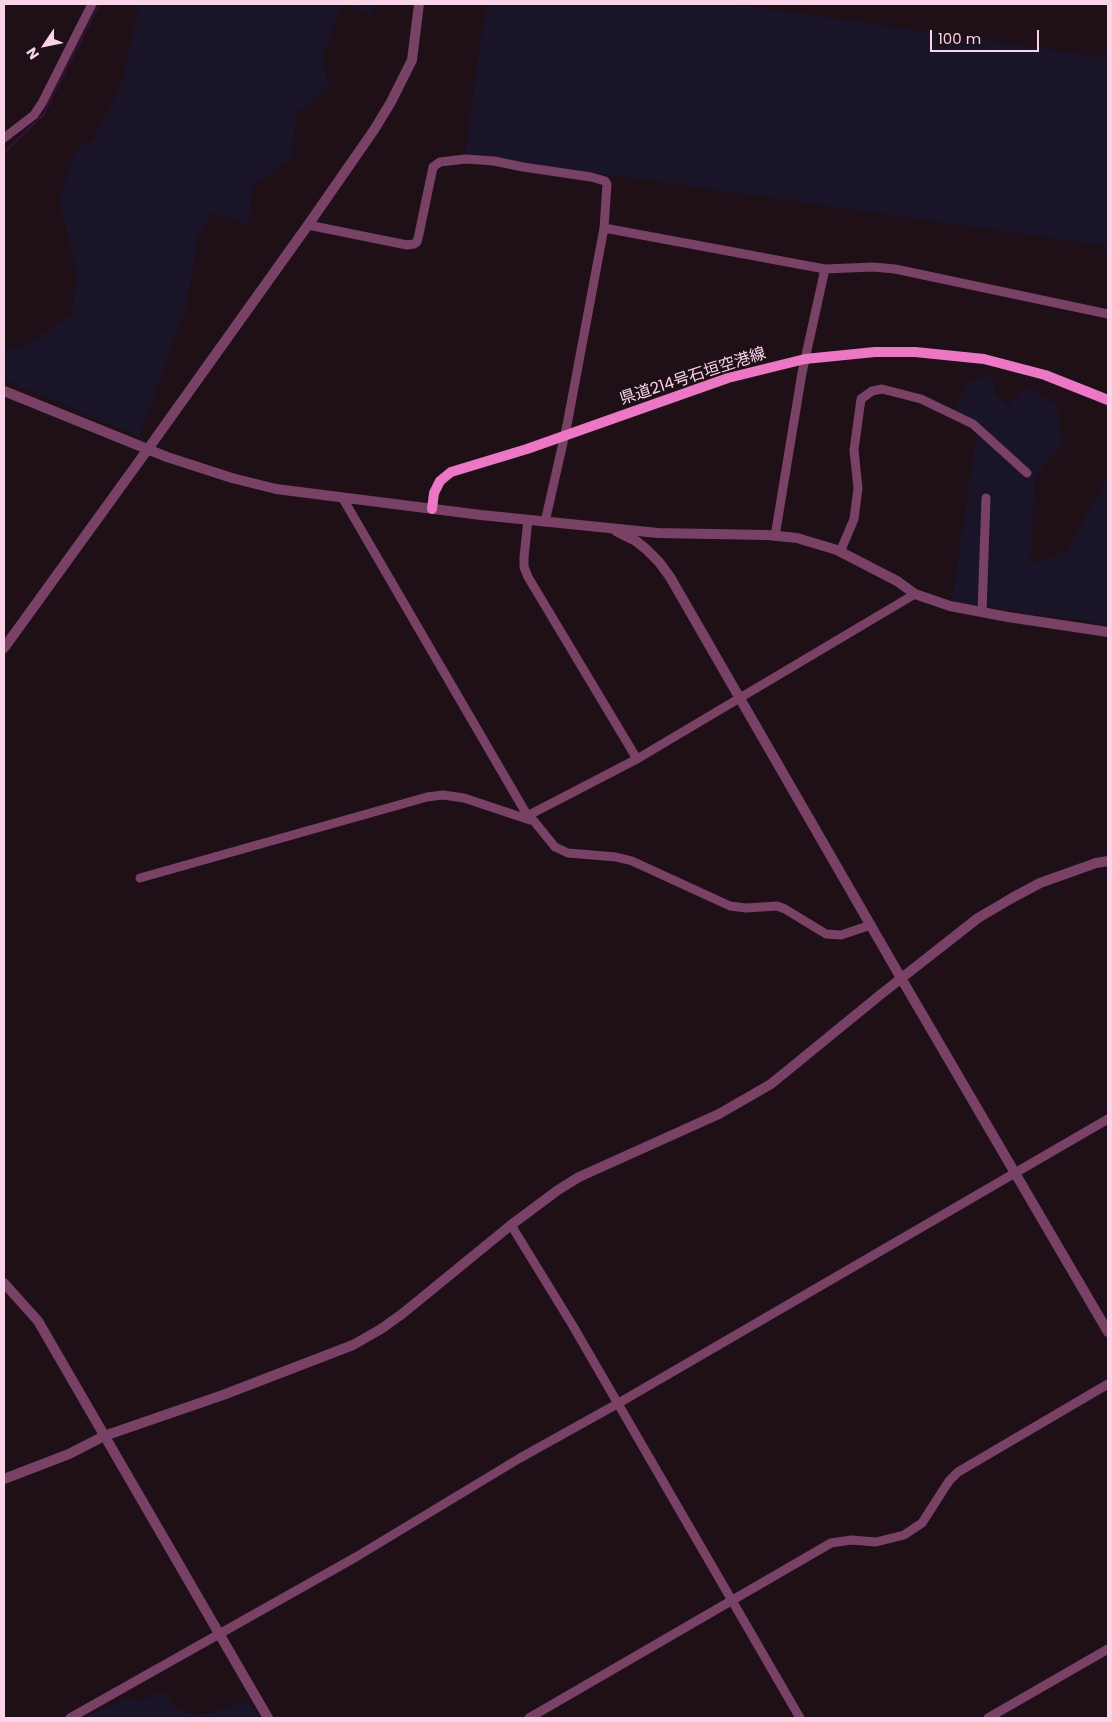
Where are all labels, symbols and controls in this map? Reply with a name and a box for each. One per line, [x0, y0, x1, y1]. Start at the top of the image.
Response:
north arrow [20, 20, 70, 70]
scale bar [932, 20, 1041, 52]
text: 100 m [938, 28, 981, 49]
text: N [21, 43, 44, 63]
street label: 県道214号石垣空港線 [618, 344, 768, 410]

